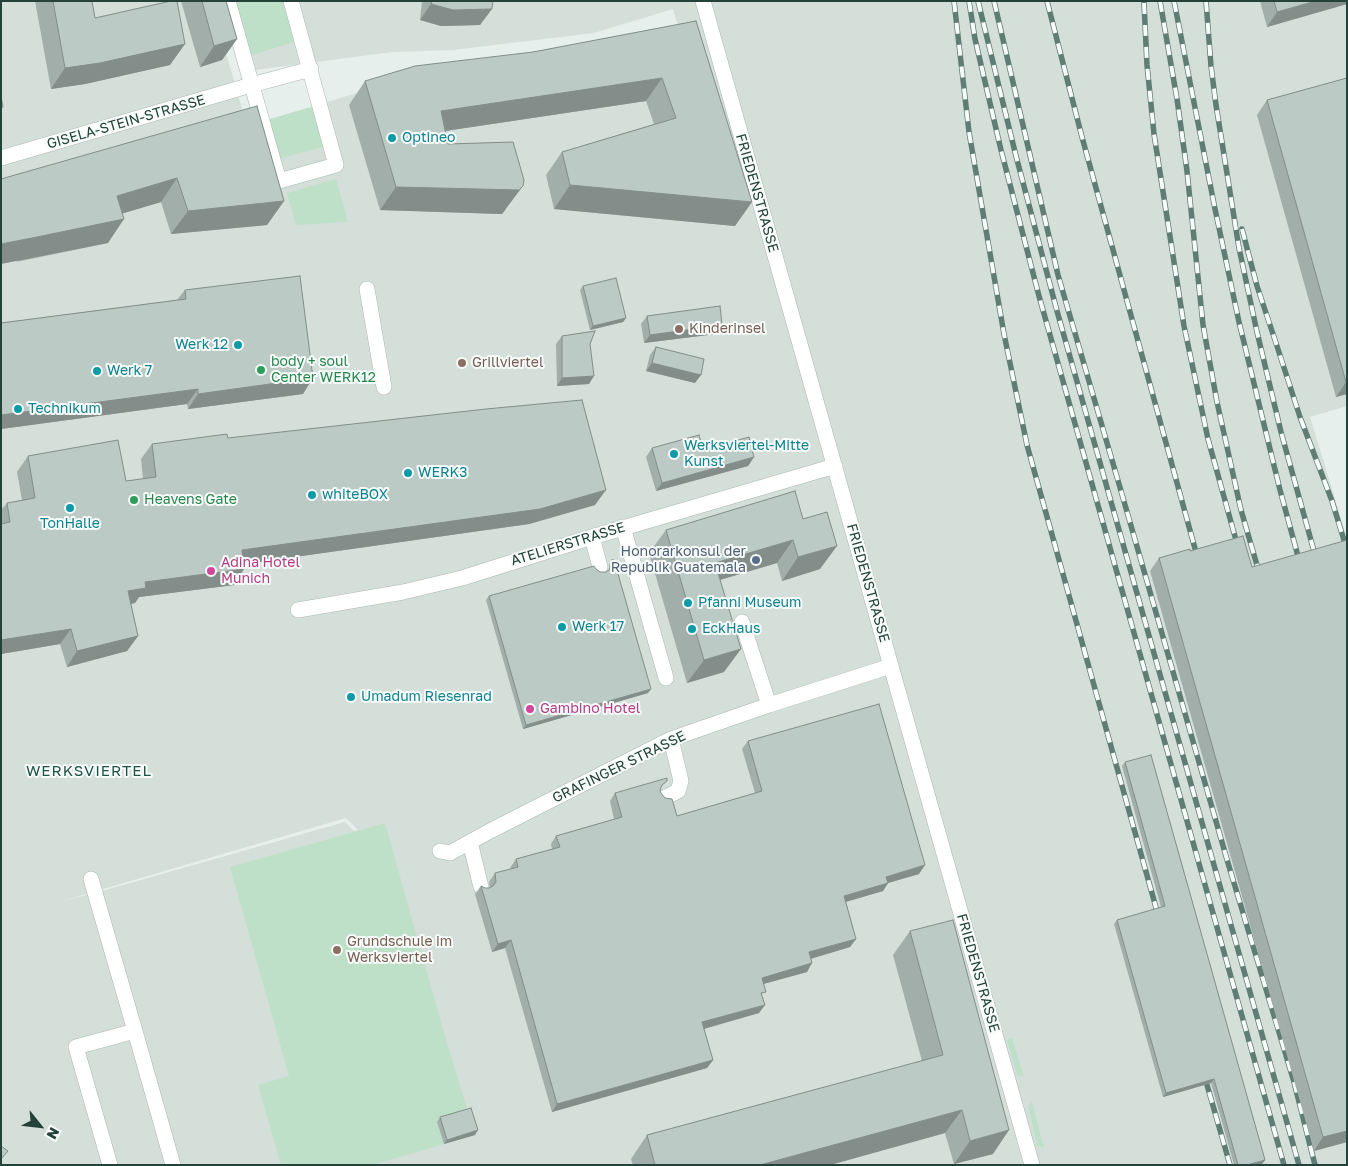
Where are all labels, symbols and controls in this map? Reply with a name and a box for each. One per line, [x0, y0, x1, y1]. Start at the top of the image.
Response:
street label: GISELA-STEIN-STRASSE [45, 91, 207, 153]
place label: Optineo [402, 130, 455, 146]
marker: Optineo [386, 132, 398, 144]
street label: FRIEDENSTRASSE [732, 132, 782, 254]
place label: Kinderinsel [689, 321, 766, 337]
marker: Kinderinsel [673, 323, 685, 335]
place label: Werk 12 [175, 337, 228, 353]
marker: Werk 12 [232, 339, 244, 351]
place label: body + soul Center WERK12 [271, 354, 376, 387]
place label: Grillviertel [472, 355, 543, 371]
marker: Grillviertel [456, 357, 468, 369]
place label: Werk 7 [107, 363, 152, 379]
marker: body + soul Center WERK12 [255, 364, 267, 376]
marker: Werk 7 [91, 365, 103, 377]
place label: Technikum [28, 401, 101, 417]
marker: Technikum [12, 403, 24, 415]
place label: Werksviertel-Mitte Kunst [684, 438, 809, 471]
marker: Werksviertel-Mitte Kunst [668, 448, 680, 460]
place label: WERK3 [418, 465, 467, 481]
marker: WERK3 [402, 467, 414, 479]
place label: whiteBOX [322, 487, 388, 503]
marker: whiteBOX [306, 489, 318, 501]
place label: Heavens Gate [144, 492, 237, 508]
marker: Heavens Gate [128, 494, 140, 506]
marker: TonHalle [64, 502, 76, 514]
place label: TonHalle [40, 516, 100, 532]
street label: ATELIERSTRASSE [509, 519, 627, 569]
street label: FRIEDENSTRASSE [843, 522, 893, 644]
place label: Honorarkonsul der Republik Guatemala [611, 544, 746, 576]
marker: Honorarkonsul der Republik Guatemala [750, 554, 762, 566]
place label: Adina Hotel Munich [221, 555, 300, 588]
marker: Adina Hotel Munich [205, 565, 217, 577]
place label: Pfanni Museum [698, 595, 801, 611]
marker: Pfanni Museum [682, 597, 694, 609]
place label: Werk 17 [572, 619, 624, 635]
marker: Werk 17 [556, 621, 568, 633]
place label: EckHaus [702, 621, 760, 637]
marker: EckHaus [686, 623, 698, 635]
place label: Umadum Riesenrad [361, 689, 492, 705]
marker: Umadum Riesenrad [345, 691, 357, 703]
place label: Gambino Hotel [540, 701, 640, 717]
marker: Gambino Hotel [524, 703, 536, 715]
street label: GRAFINGER STRASSE [550, 727, 688, 807]
district label: WERKSVIERTEL [24, 762, 154, 780]
street label: FRIEDENSTRASSE [953, 912, 1003, 1034]
place label: Grundschule im Werksviertel [347, 934, 452, 966]
marker: Grundschule im Werksviertel [331, 944, 343, 956]
north arrow [15, 1101, 65, 1151]
text: N [44, 1125, 64, 1142]

